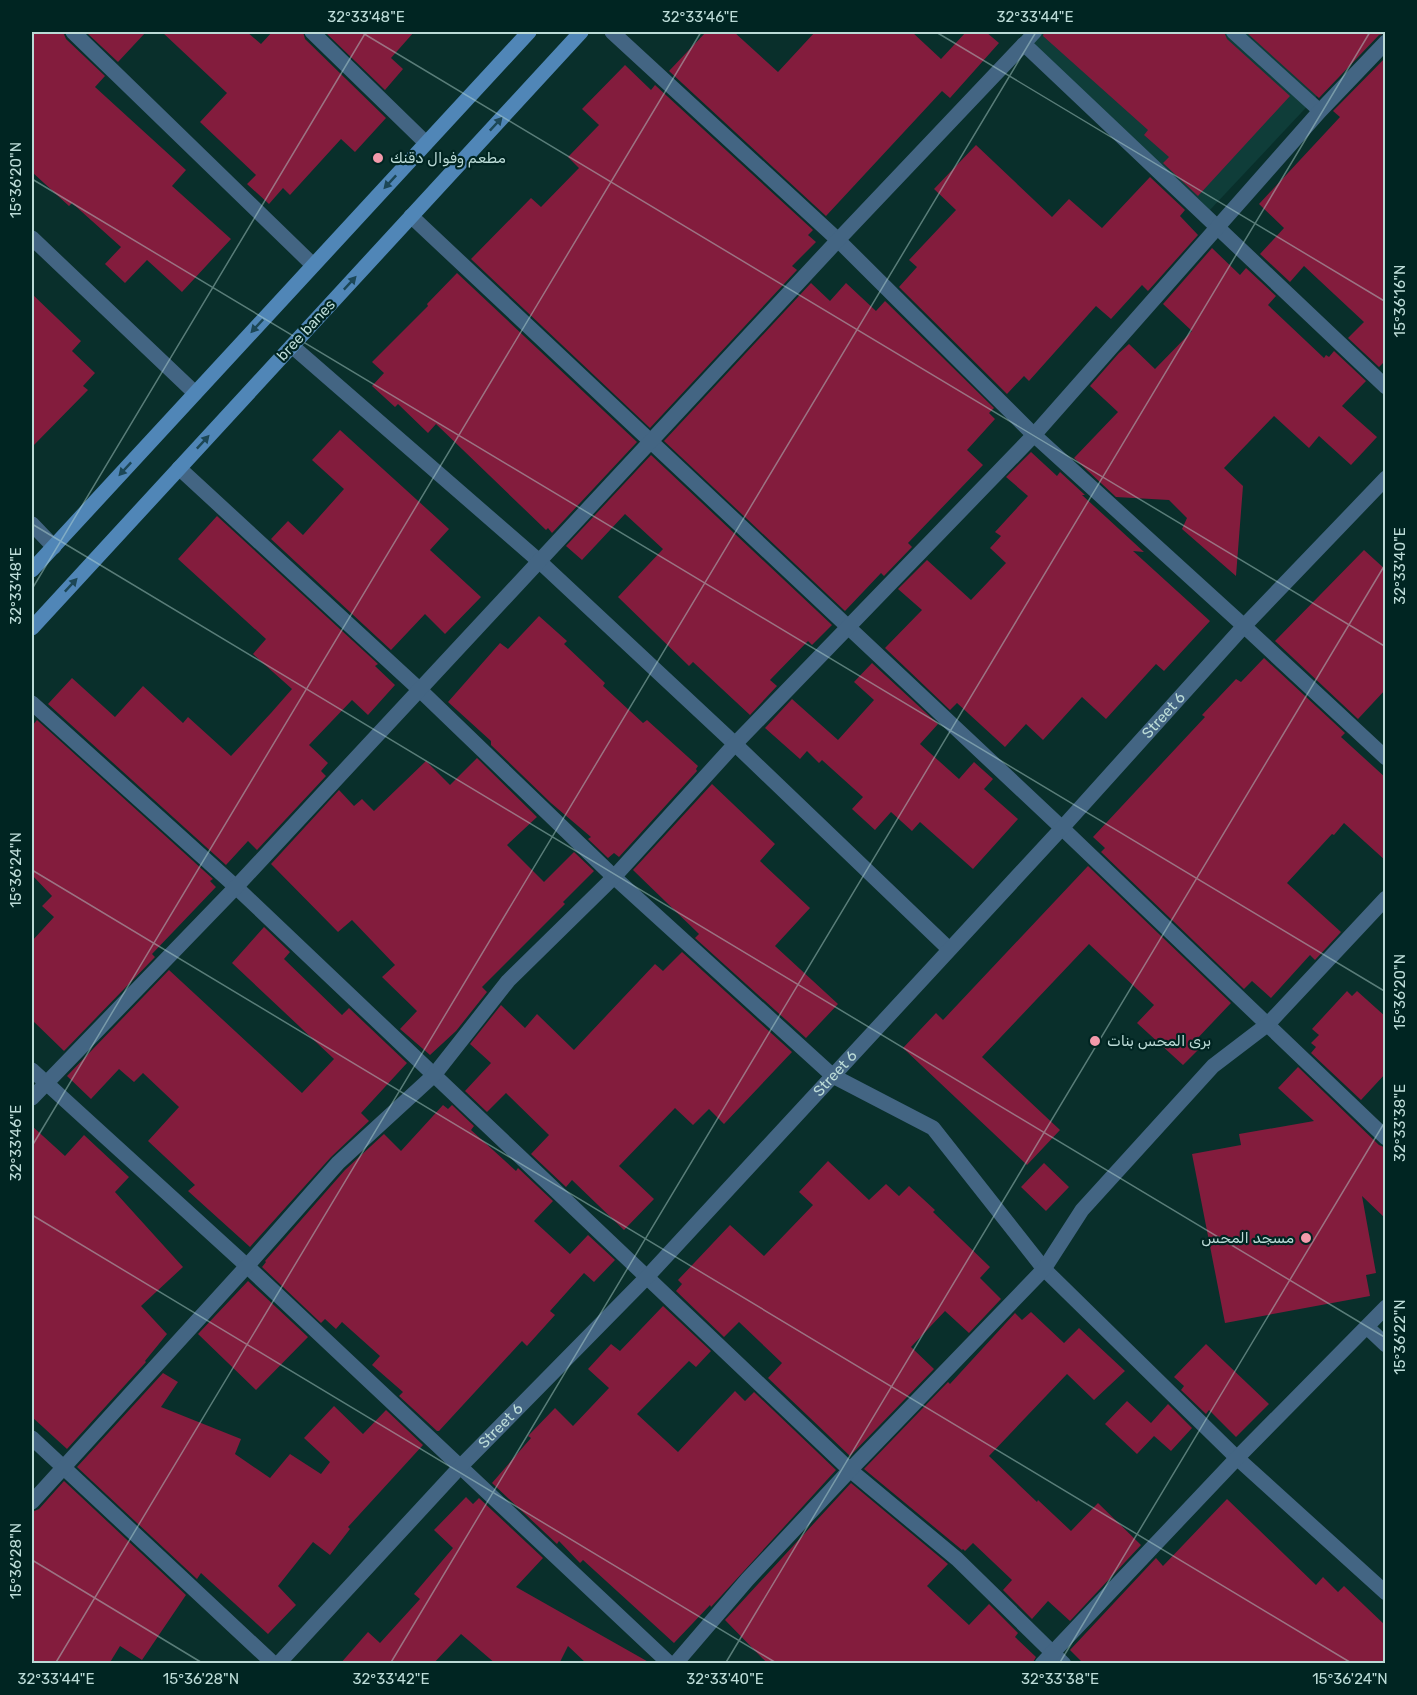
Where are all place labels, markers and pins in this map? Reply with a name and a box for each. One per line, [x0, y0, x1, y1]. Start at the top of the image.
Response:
place label: مطعم وفوال دقنك [390, 149, 506, 168]
marker: مطعم وفوال دقنك [371, 151, 385, 165]
place label: برى المحس بنات [1107, 1032, 1211, 1050]
marker: برى المحس بنات [1088, 1034, 1102, 1048]
place label: مسجد المحس [1201, 1229, 1294, 1247]
marker: مسجد المحس [1299, 1231, 1313, 1245]

